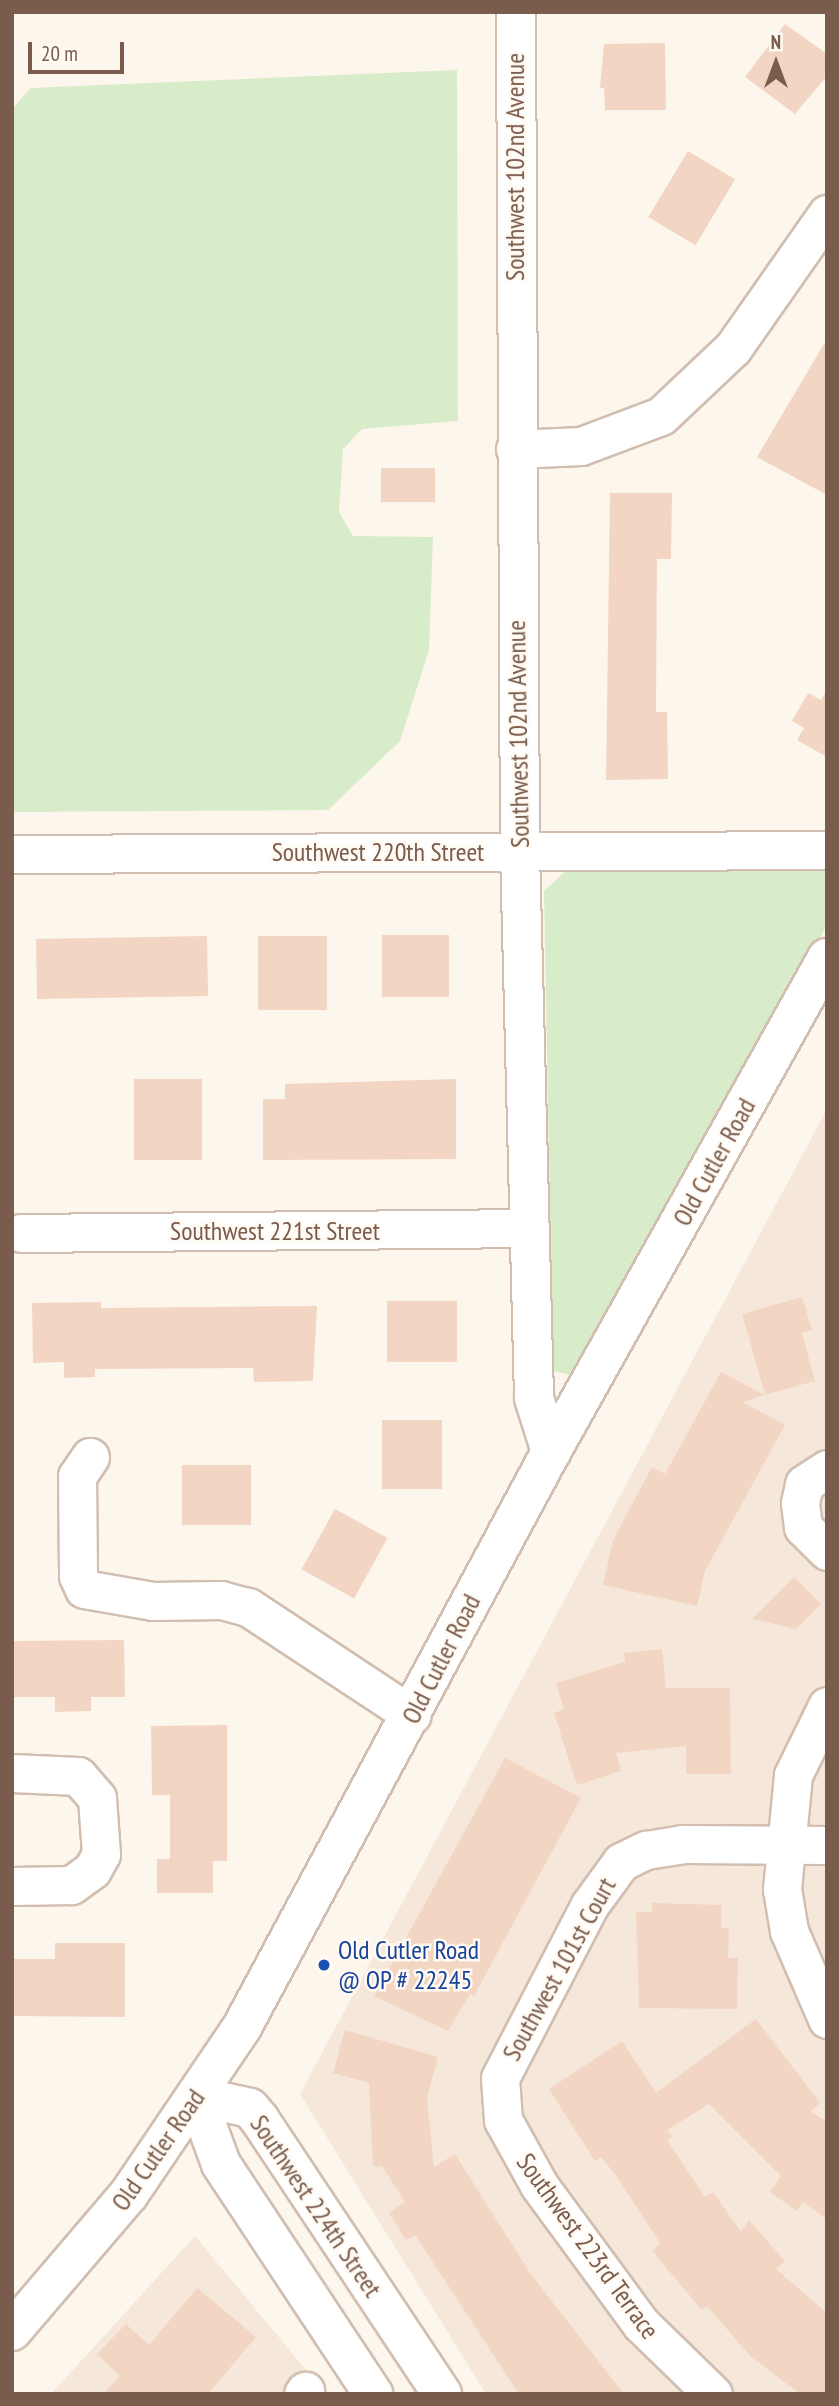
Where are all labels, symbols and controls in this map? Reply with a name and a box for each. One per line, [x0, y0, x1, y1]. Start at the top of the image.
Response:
scale bar [32, 28, 128, 72]
north arrow [741, 28, 811, 98]
text: N [771, 30, 781, 54]
text: 20 m [41, 40, 78, 67]
street label: Southwest 102nd Avenue [499, 53, 531, 281]
street label: Southwest 102nd Avenue [500, 619, 536, 849]
street label: Southwest 220th Street [272, 836, 484, 868]
street label: Old Cutler Road [666, 1093, 762, 1231]
street label: Southwest 221st Street [170, 1215, 380, 1247]
street label: Old Cutler Road [395, 1589, 487, 1729]
street label: Southwest 101st Court [496, 1872, 622, 2066]
place label: Old Cutler Road @ OP # 22245 [338, 1934, 479, 1996]
marker: Old Cutler Road @ OP # 22245 [316, 1957, 332, 1973]
street label: Old Cutler Road [105, 2083, 211, 2217]
street label: Southwest 224th Street [244, 2109, 388, 2303]
street label: Southwest 223rd Terrace [510, 2147, 666, 2345]

